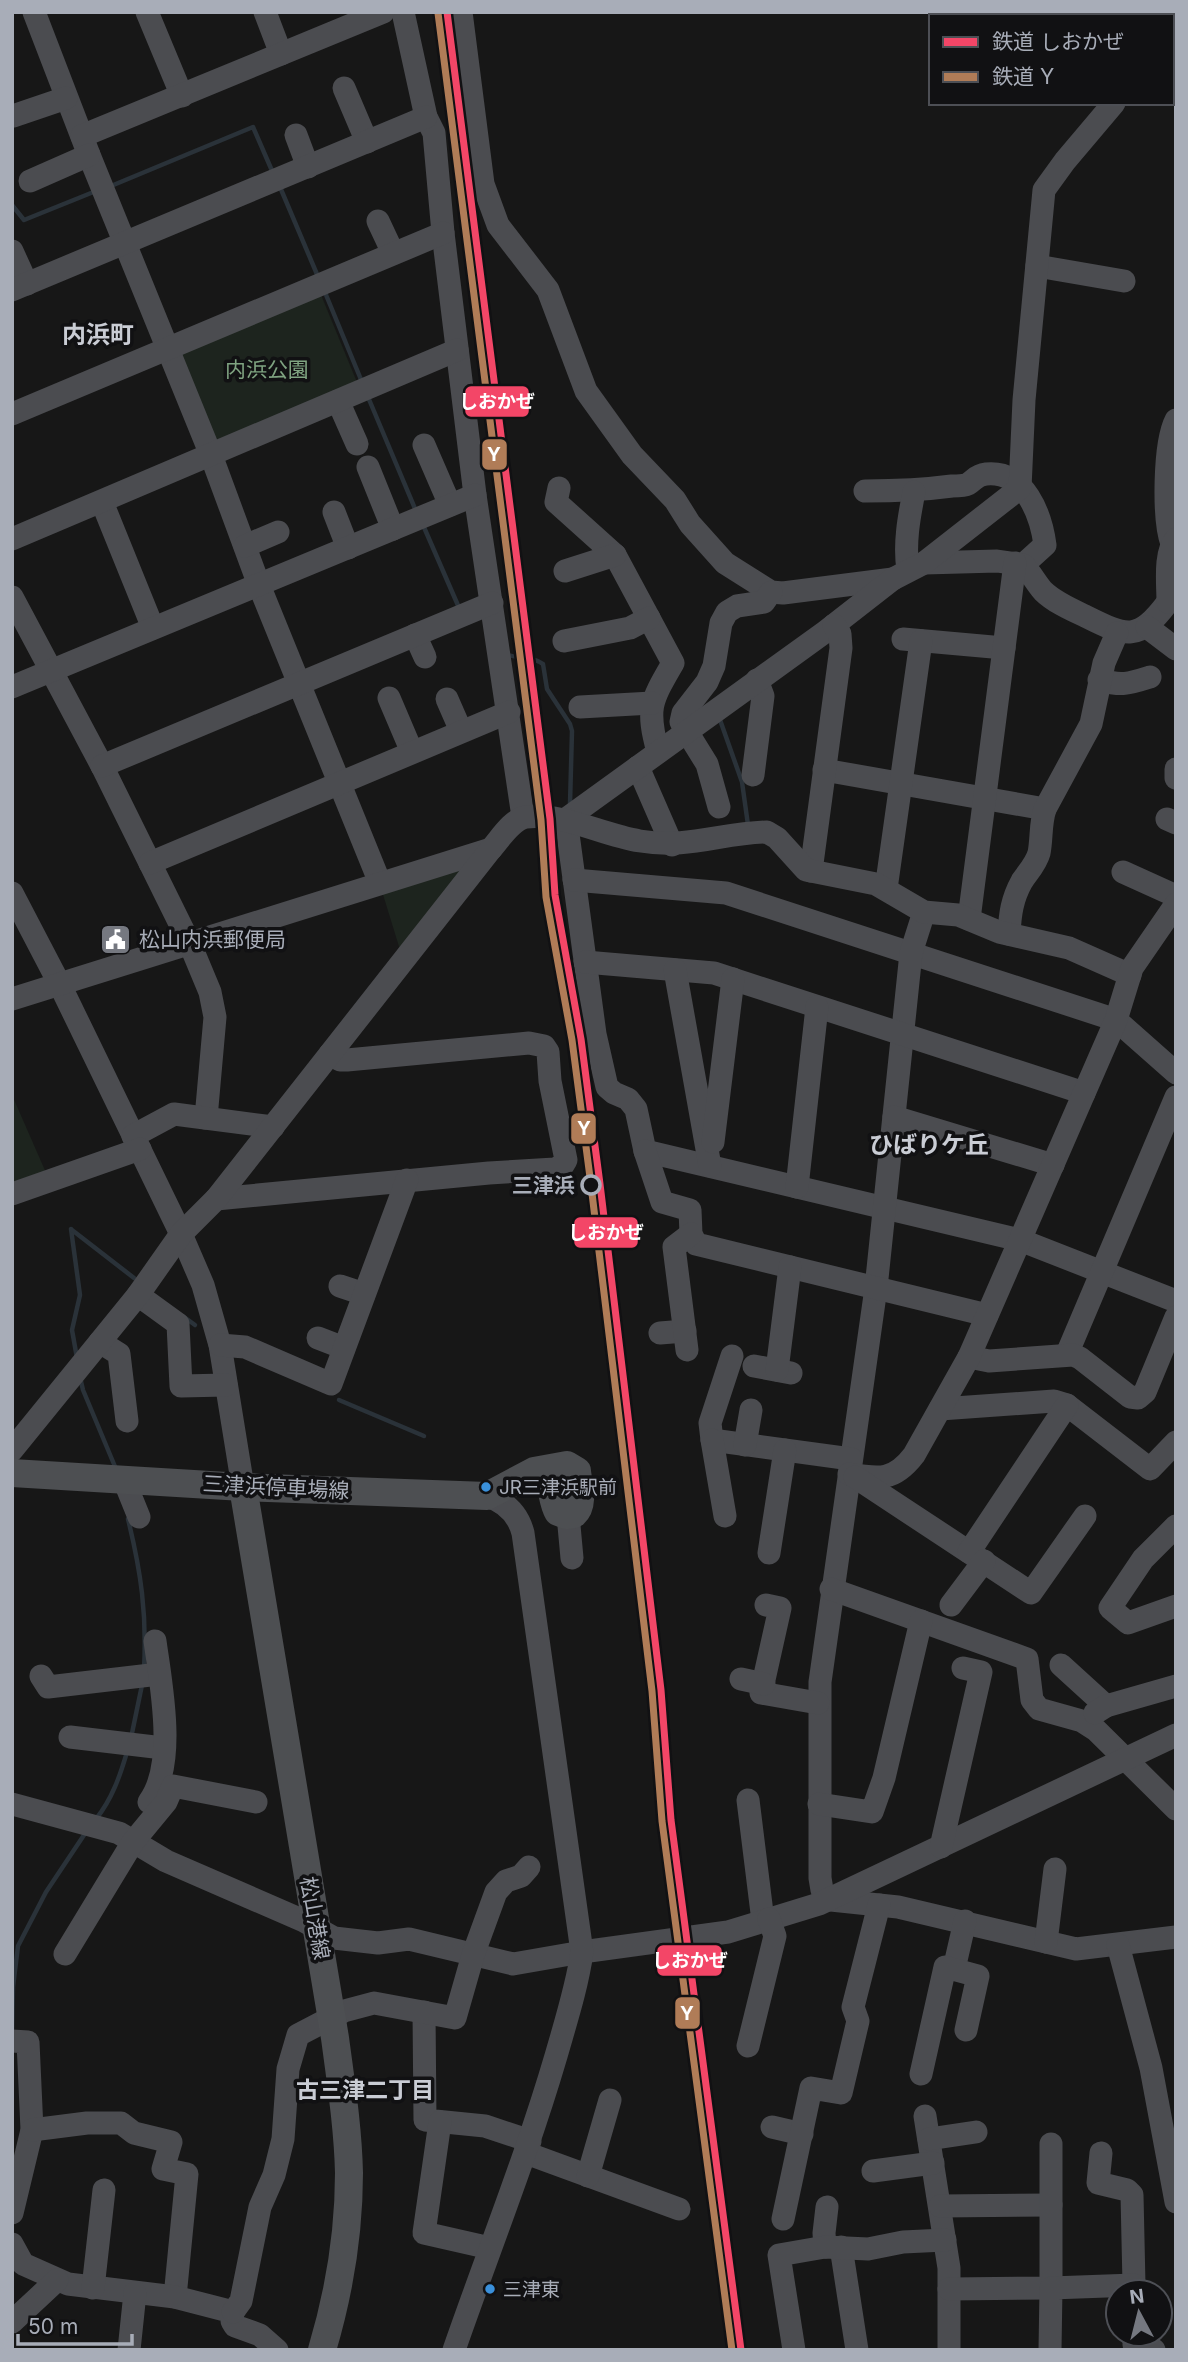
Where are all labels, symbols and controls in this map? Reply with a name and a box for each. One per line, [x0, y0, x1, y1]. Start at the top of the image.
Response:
legend [929, 14, 1174, 105]
text: 鉄道 しおかぜ [992, 29, 1124, 54]
text: 鉄道 Y [992, 64, 1054, 89]
district label: 内浜町 [62, 320, 134, 349]
park label: 内浜公園 [225, 357, 309, 382]
line badge: しおかぜ [464, 385, 530, 418]
text: しおかぜ [459, 390, 535, 413]
line badge: Y [481, 438, 508, 471]
text: Y [487, 443, 501, 466]
public building icon: 松山内浜郵便局 [99, 922, 133, 956]
place label: 松山内浜郵便局 [139, 927, 286, 952]
line badge: Y [570, 1112, 597, 1145]
text: Y [577, 1117, 591, 1140]
district label: ひばりケ丘 [869, 1130, 989, 1159]
place label: 三津浜 [512, 1173, 575, 1198]
marker: 三津浜 [581, 1175, 601, 1195]
line badge: しおかぜ [573, 1216, 639, 1249]
text: しおかぜ [568, 1221, 644, 1244]
street label: 三津浜停車場線 [202, 1471, 350, 1503]
place label: JR三津浜駅前 [499, 1476, 617, 1499]
marker: JR三津浜駅前 [479, 1480, 493, 1494]
street label: 松山港線 [295, 1874, 335, 1962]
line badge: しおかぜ [656, 1944, 723, 1977]
text: しおかぜ [652, 1949, 728, 1972]
line badge: Y [674, 1996, 701, 2030]
text: Y [680, 2002, 694, 2025]
district label: 古三津二丁目 [296, 2076, 434, 2104]
place label: 三津東 [503, 2278, 560, 2301]
north arrow [1104, 2278, 1174, 2348]
marker: 三津東 [483, 2282, 497, 2296]
text: N [1128, 2284, 1146, 2309]
scale bar [18, 2302, 131, 2346]
text: 50 m [28, 2314, 78, 2339]

